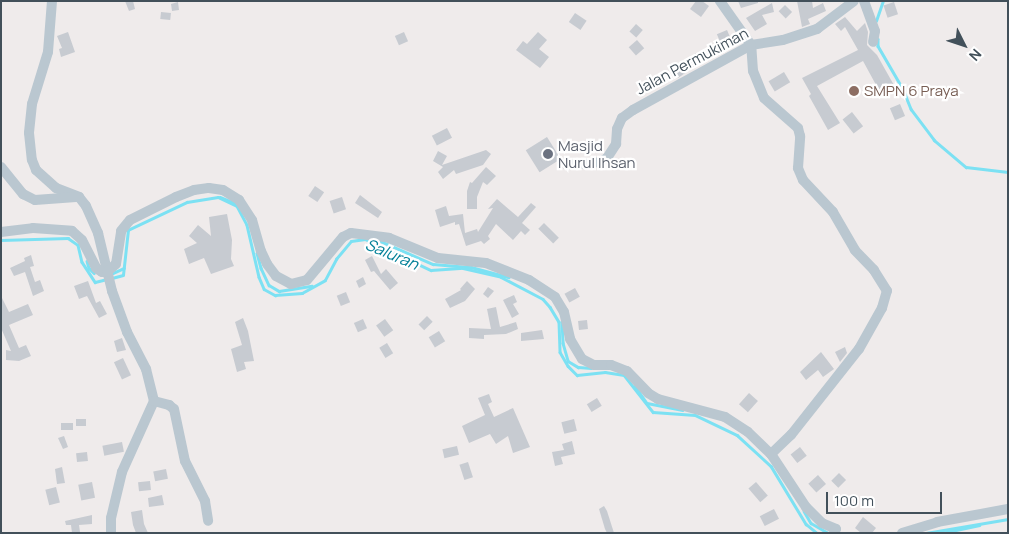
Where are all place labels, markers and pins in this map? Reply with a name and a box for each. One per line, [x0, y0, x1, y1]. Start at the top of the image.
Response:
place label: SMPN 6 Praya [864, 82, 958, 100]
marker: SMPN 6 Praya [848, 85, 860, 97]
place label: Masjid Nurul Ihsan [558, 136, 636, 171]
marker: Masjid Nurul Ihsan [542, 148, 554, 160]

